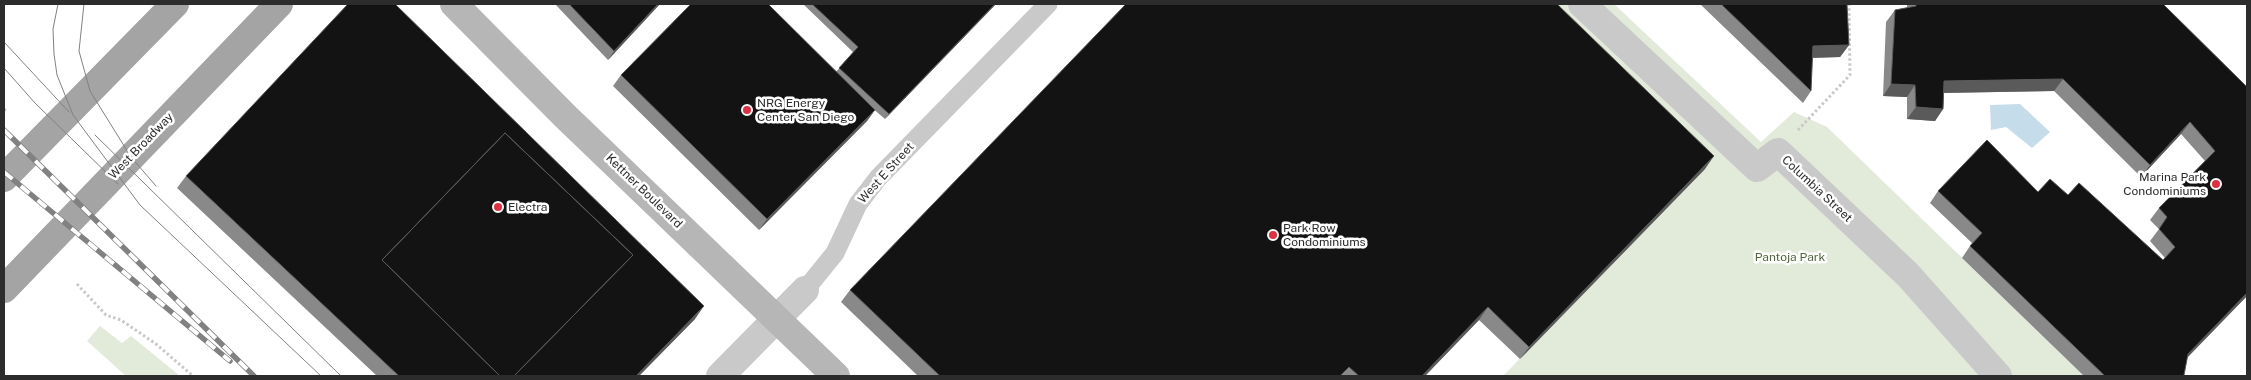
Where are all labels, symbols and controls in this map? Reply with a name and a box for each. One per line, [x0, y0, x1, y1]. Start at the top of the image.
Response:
place label: NRG Energy Center San Diego [757, 96, 854, 124]
marker: NRG Energy Center San Diego [741, 104, 753, 116]
street label: West Broadway [106, 110, 176, 182]
street label: West E Street [855, 140, 917, 206]
street label: Kettner Boulevard [603, 151, 685, 231]
street label: Columbia Street [1779, 153, 1855, 225]
place label: Marina Park Condominiums [2123, 170, 2206, 198]
marker: Marina Park Condominiums [2210, 178, 2222, 190]
place label: Electra [508, 200, 547, 214]
marker: Electra [492, 201, 504, 213]
place label: Park Row Condominiums [1283, 221, 1366, 249]
marker: Park Row Condominiums [1267, 229, 1279, 241]
park label: Pantoja Park [1755, 250, 1825, 264]

